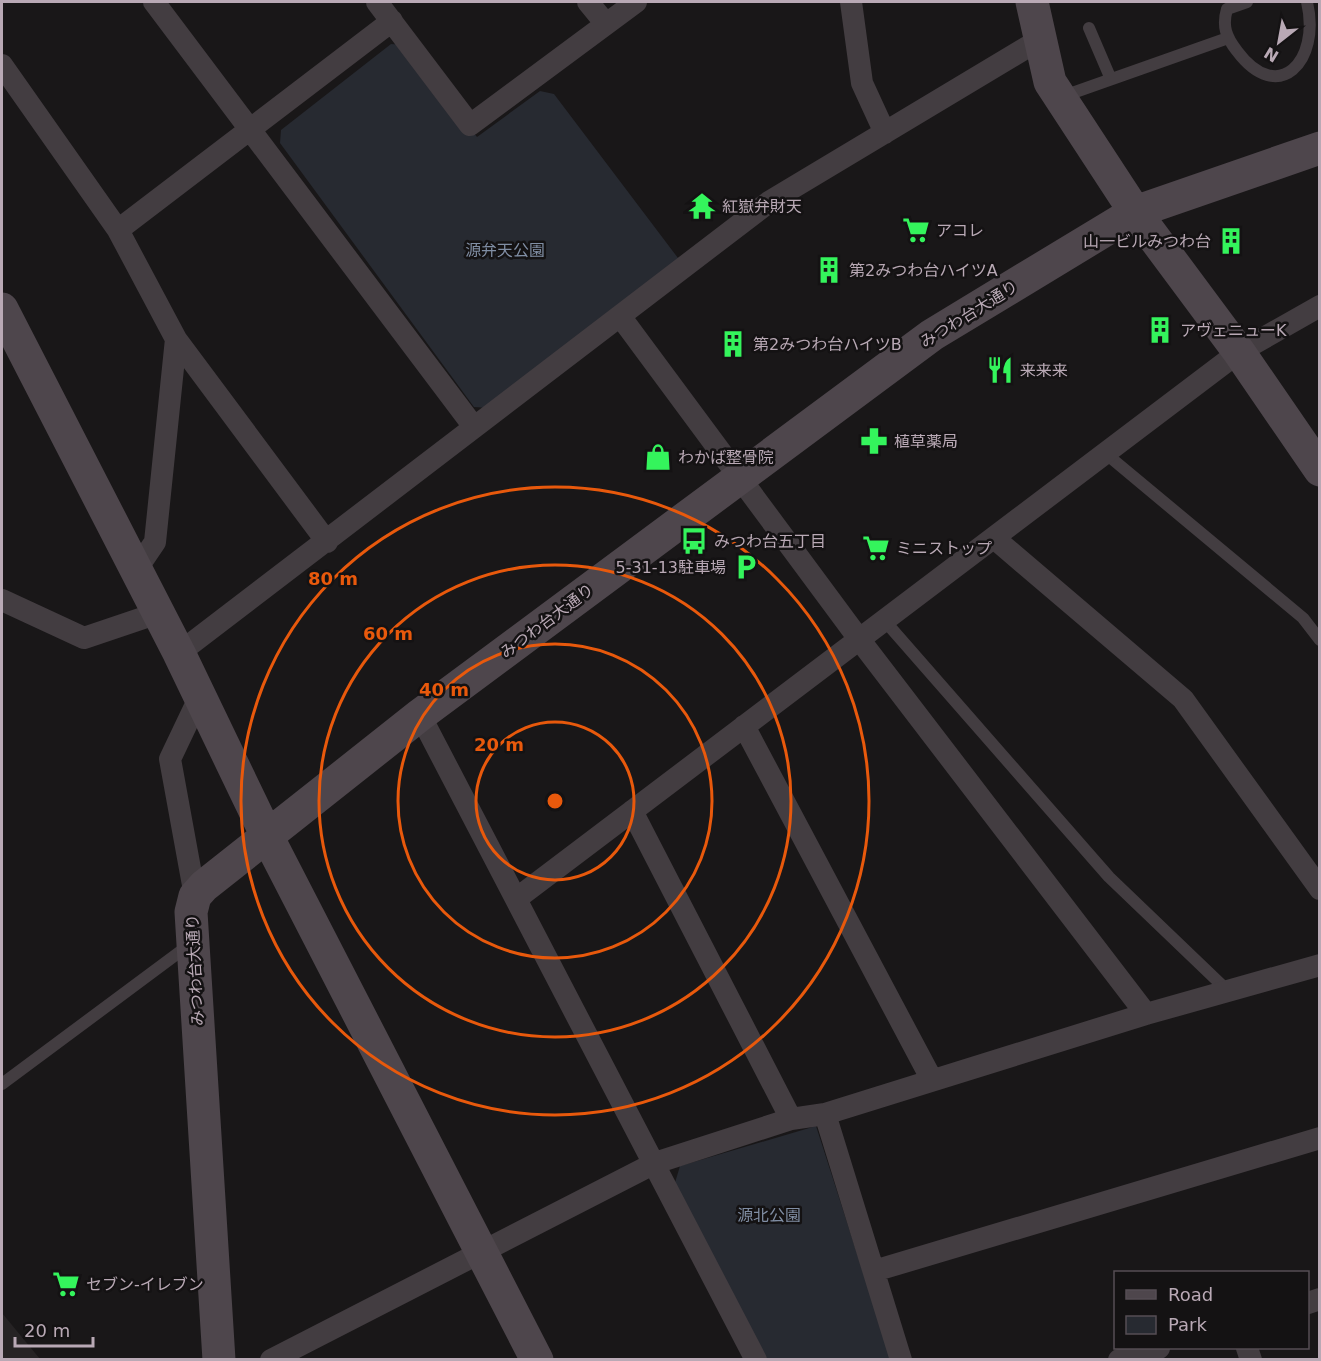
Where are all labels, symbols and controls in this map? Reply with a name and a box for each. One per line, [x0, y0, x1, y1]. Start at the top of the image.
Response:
north arrow [1249, 12, 1309, 72]
text: N [1261, 43, 1282, 66]
temple icon: 紅嶽弁財天 [687, 191, 717, 221]
place label: 紅嶽弁財天 [722, 197, 802, 216]
supermarket icon: アコレ [901, 215, 931, 245]
place label: アコレ [936, 221, 984, 240]
building icon: 山一ビルみつわ台 [1216, 226, 1246, 256]
place label: 山一ビルみつわ台 [1083, 232, 1211, 251]
park label: 源弁天公園 [465, 241, 545, 260]
building icon: 第2みつわ台ハイツA [814, 255, 844, 285]
place label: 第2みつわ台ハイツA [849, 261, 998, 280]
street label: みつわ台大通り [916, 276, 1022, 352]
building icon: アヴェニューK [1145, 315, 1175, 345]
place label: アヴェニューK [1180, 321, 1287, 340]
building icon: 第2みつわ台ハイツB [718, 329, 748, 359]
place label: 第2みつわ台ハイツB [753, 335, 902, 354]
restaurant icon: 来来来 [985, 355, 1015, 385]
place label: 来来来 [1020, 361, 1068, 380]
pharmacy icon: 植草薬局 [859, 426, 889, 456]
place label: 植草薬局 [894, 432, 958, 451]
shop icon: わかば整骨院 [643, 442, 673, 472]
place label: わかば整骨院 [678, 448, 774, 467]
bus stop icon: みつわ台五丁目 [679, 526, 709, 556]
place label: みつわ台五丁目 [714, 532, 826, 551]
supermarket icon: ミニストップ [861, 533, 891, 563]
place label: ミニストップ [896, 539, 992, 558]
parking icon: 5-31-13駐車場 [731, 552, 761, 582]
place label: 5-31-13駐車場 [616, 558, 726, 577]
text: 80 m [308, 568, 358, 589]
street label: みつわ台大通り [497, 580, 597, 662]
text: 60 m [363, 623, 413, 644]
text: 40 m [419, 679, 469, 700]
text: 20 m [474, 734, 524, 755]
centre of rings [545, 791, 565, 811]
street label: みつわ台大通り [183, 914, 207, 1026]
park label: 源北公園 [737, 1206, 801, 1225]
supermarket icon: セブン-イレブン [51, 1269, 81, 1299]
legend [1114, 1271, 1309, 1349]
place label: セブン-イレブン [86, 1275, 204, 1294]
text: Road [1168, 1284, 1213, 1305]
scale bar [15, 1310, 93, 1348]
text: Park [1168, 1314, 1207, 1335]
text: 20 m [24, 1320, 70, 1341]

